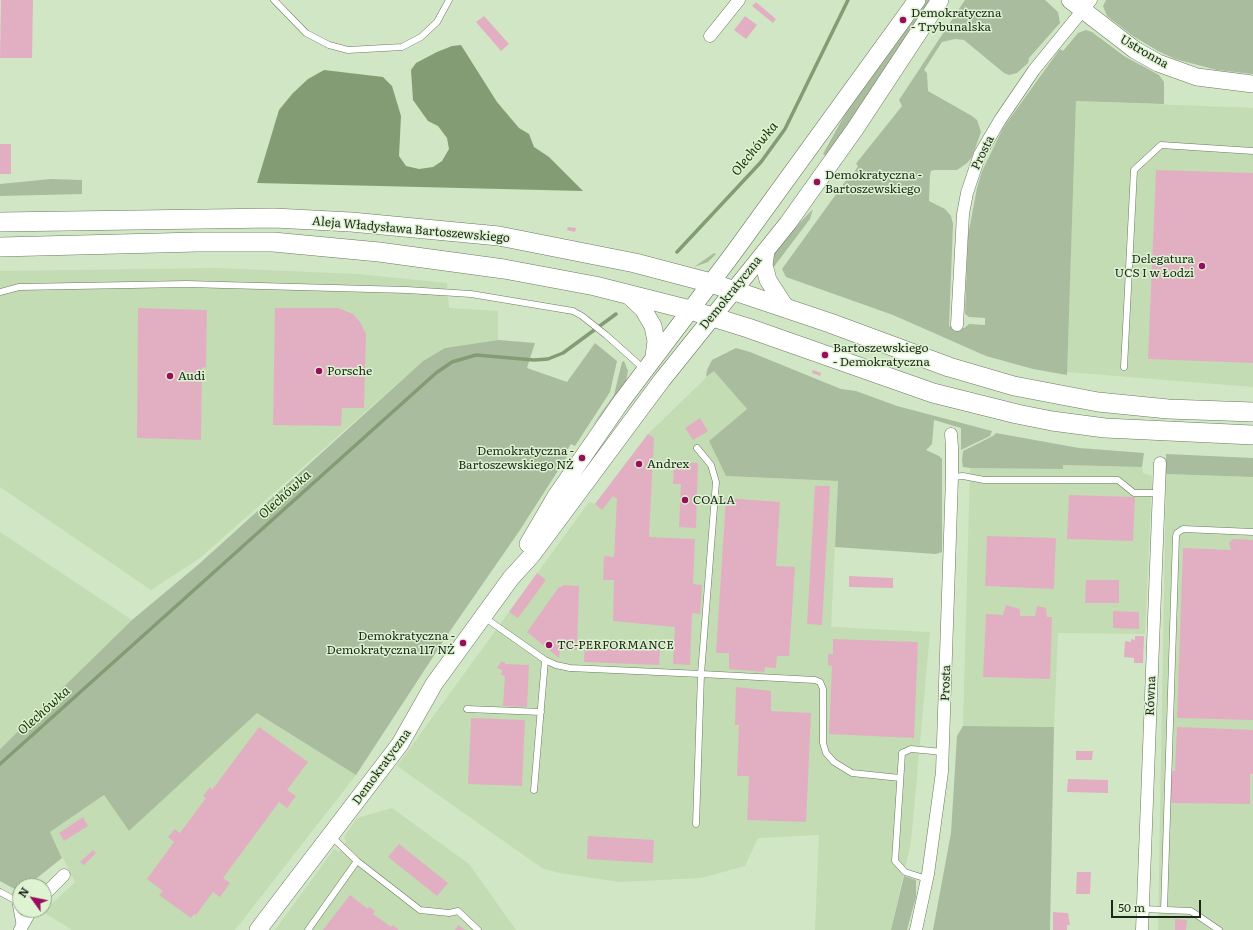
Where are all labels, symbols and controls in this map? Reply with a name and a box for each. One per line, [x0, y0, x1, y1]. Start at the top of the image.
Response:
place label: Demokratyczna - Trybunalska [911, 6, 1001, 34]
marker: Demokratyczna - Trybunalska [898, 15, 908, 25]
street label: Ustronna [1117, 32, 1171, 72]
water label: Olechówka [728, 119, 782, 179]
street label: Prosta [969, 134, 997, 172]
place label: Demokratyczna - Bartoszewskiego [825, 168, 922, 196]
marker: Demokratyczna - Bartoszewskiego [812, 177, 822, 187]
street label: Aleja Władysława Bartoszewskiego [311, 214, 511, 246]
place label: Delegatura UCS I w Łodzi [1115, 252, 1194, 280]
street label: Demokratyczna [697, 253, 765, 333]
marker: Delegatura UCS I w Łodzi [1197, 261, 1207, 271]
place label: Bartoszewskiego - Demokratyczna [833, 341, 930, 369]
marker: Bartoszewskiego - Demokratyczna [820, 350, 830, 360]
place label: Porsche [327, 364, 372, 378]
marker: Porsche [314, 366, 324, 376]
place label: Audi [178, 369, 205, 383]
marker: Audi [165, 371, 175, 381]
place label: Demokratyczna - Bartoszewskiego NŻ [458, 444, 574, 472]
marker: Demokratyczna - Bartoszewskiego NŻ [577, 453, 587, 463]
place label: Andrex [647, 457, 689, 471]
marker: Andrex [634, 459, 644, 469]
water label: Olechówka [256, 467, 314, 523]
place label: COALA [693, 493, 735, 507]
marker: COALA [680, 495, 690, 505]
place label: Demokratyczna - Demokratyczna 117 NŻ [326, 629, 455, 657]
marker: Demokratyczna - Demokratyczna 117 NŻ [458, 638, 468, 648]
place label: TC-PERFORMANCE [557, 638, 674, 652]
marker: TC-PERFORMANCE [544, 640, 554, 650]
street label: Prosta [938, 665, 954, 701]
street label: Równa [1143, 676, 1159, 716]
water label: Olechówka [15, 683, 73, 739]
street label: Demokratyczna [350, 726, 414, 808]
north arrow [12, 878, 52, 918]
text: N [14, 884, 32, 900]
scale bar [1113, 892, 1203, 918]
text: 50 m [1118, 898, 1145, 916]

